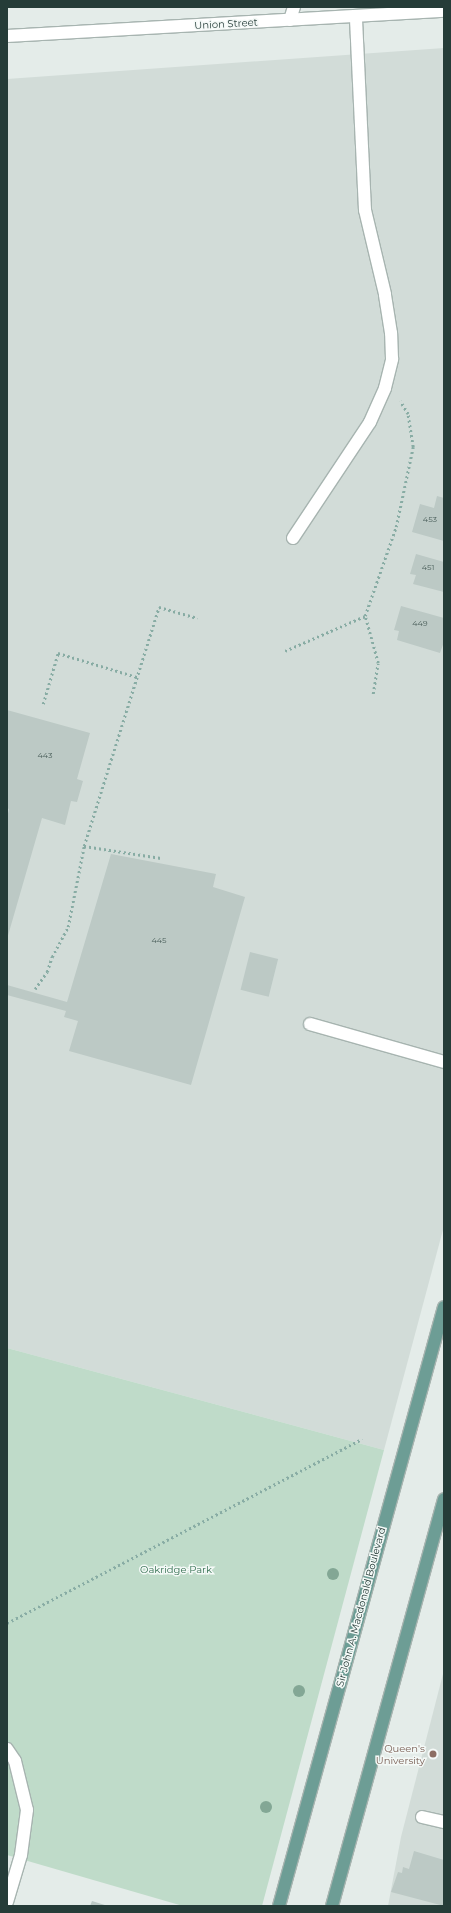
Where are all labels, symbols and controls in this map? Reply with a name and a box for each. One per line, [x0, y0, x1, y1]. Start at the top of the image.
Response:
street label: Union Street [194, 16, 258, 32]
house number: 453 [423, 515, 437, 525]
house number: 451 [422, 563, 434, 573]
house number: 449 [412, 619, 428, 629]
house number: 443 [38, 751, 52, 761]
house number: 445 [151, 936, 167, 946]
street label: Sir John A. Macdonald Boulevard [334, 1526, 388, 1688]
park label: Oakridge Park [140, 1564, 212, 1576]
place label: Queen's University [376, 1742, 425, 1766]
marker: Queen's University [428, 1749, 438, 1759]

